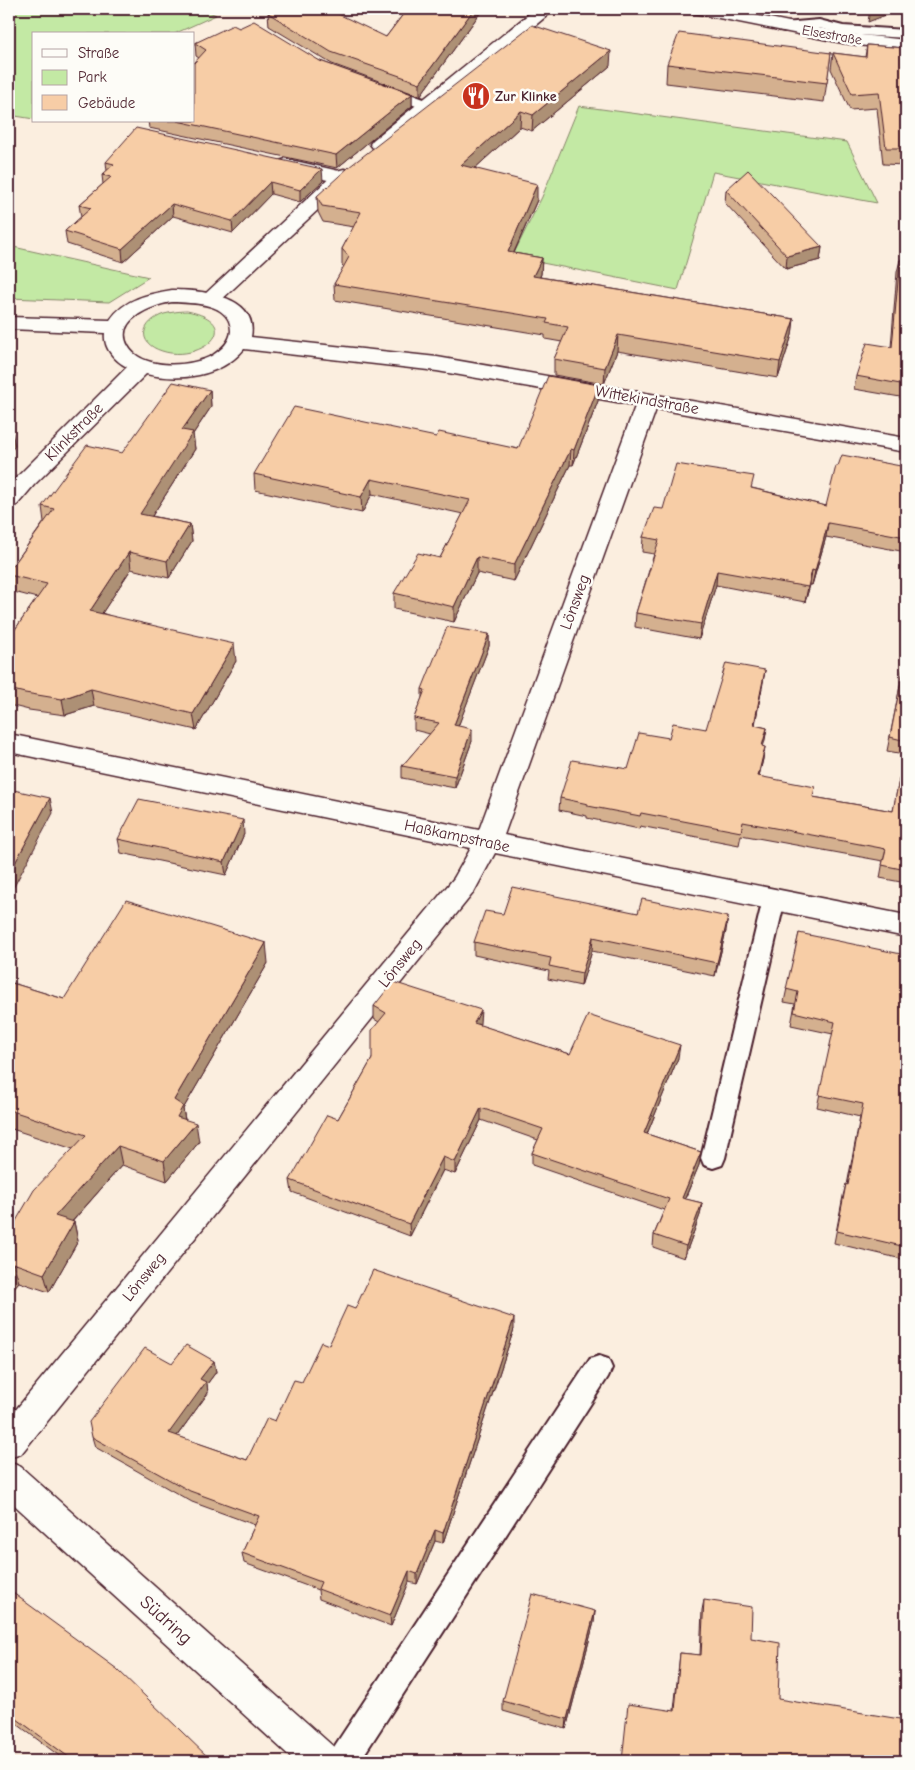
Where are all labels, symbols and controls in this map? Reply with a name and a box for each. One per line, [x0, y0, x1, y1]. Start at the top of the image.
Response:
street label: Elsestraße [800, 21, 864, 49]
legend [32, 32, 195, 122]
text: Straße [78, 44, 120, 62]
text: Park [78, 68, 107, 86]
restaurant icon: Zur Klinke [461, 81, 491, 111]
place label: Zur Klinke [495, 88, 557, 105]
text: Gebäude [78, 94, 136, 112]
street label: Wittekindstraße [594, 382, 700, 418]
street label: Klinkstraße [41, 399, 107, 465]
street label: Lönsweg [557, 572, 593, 632]
street label: Haßkampstraße [403, 816, 511, 856]
street label: Lönsweg [375, 935, 425, 991]
street label: Lönsweg [119, 1249, 169, 1305]
street label: Südring [135, 1591, 197, 1649]

